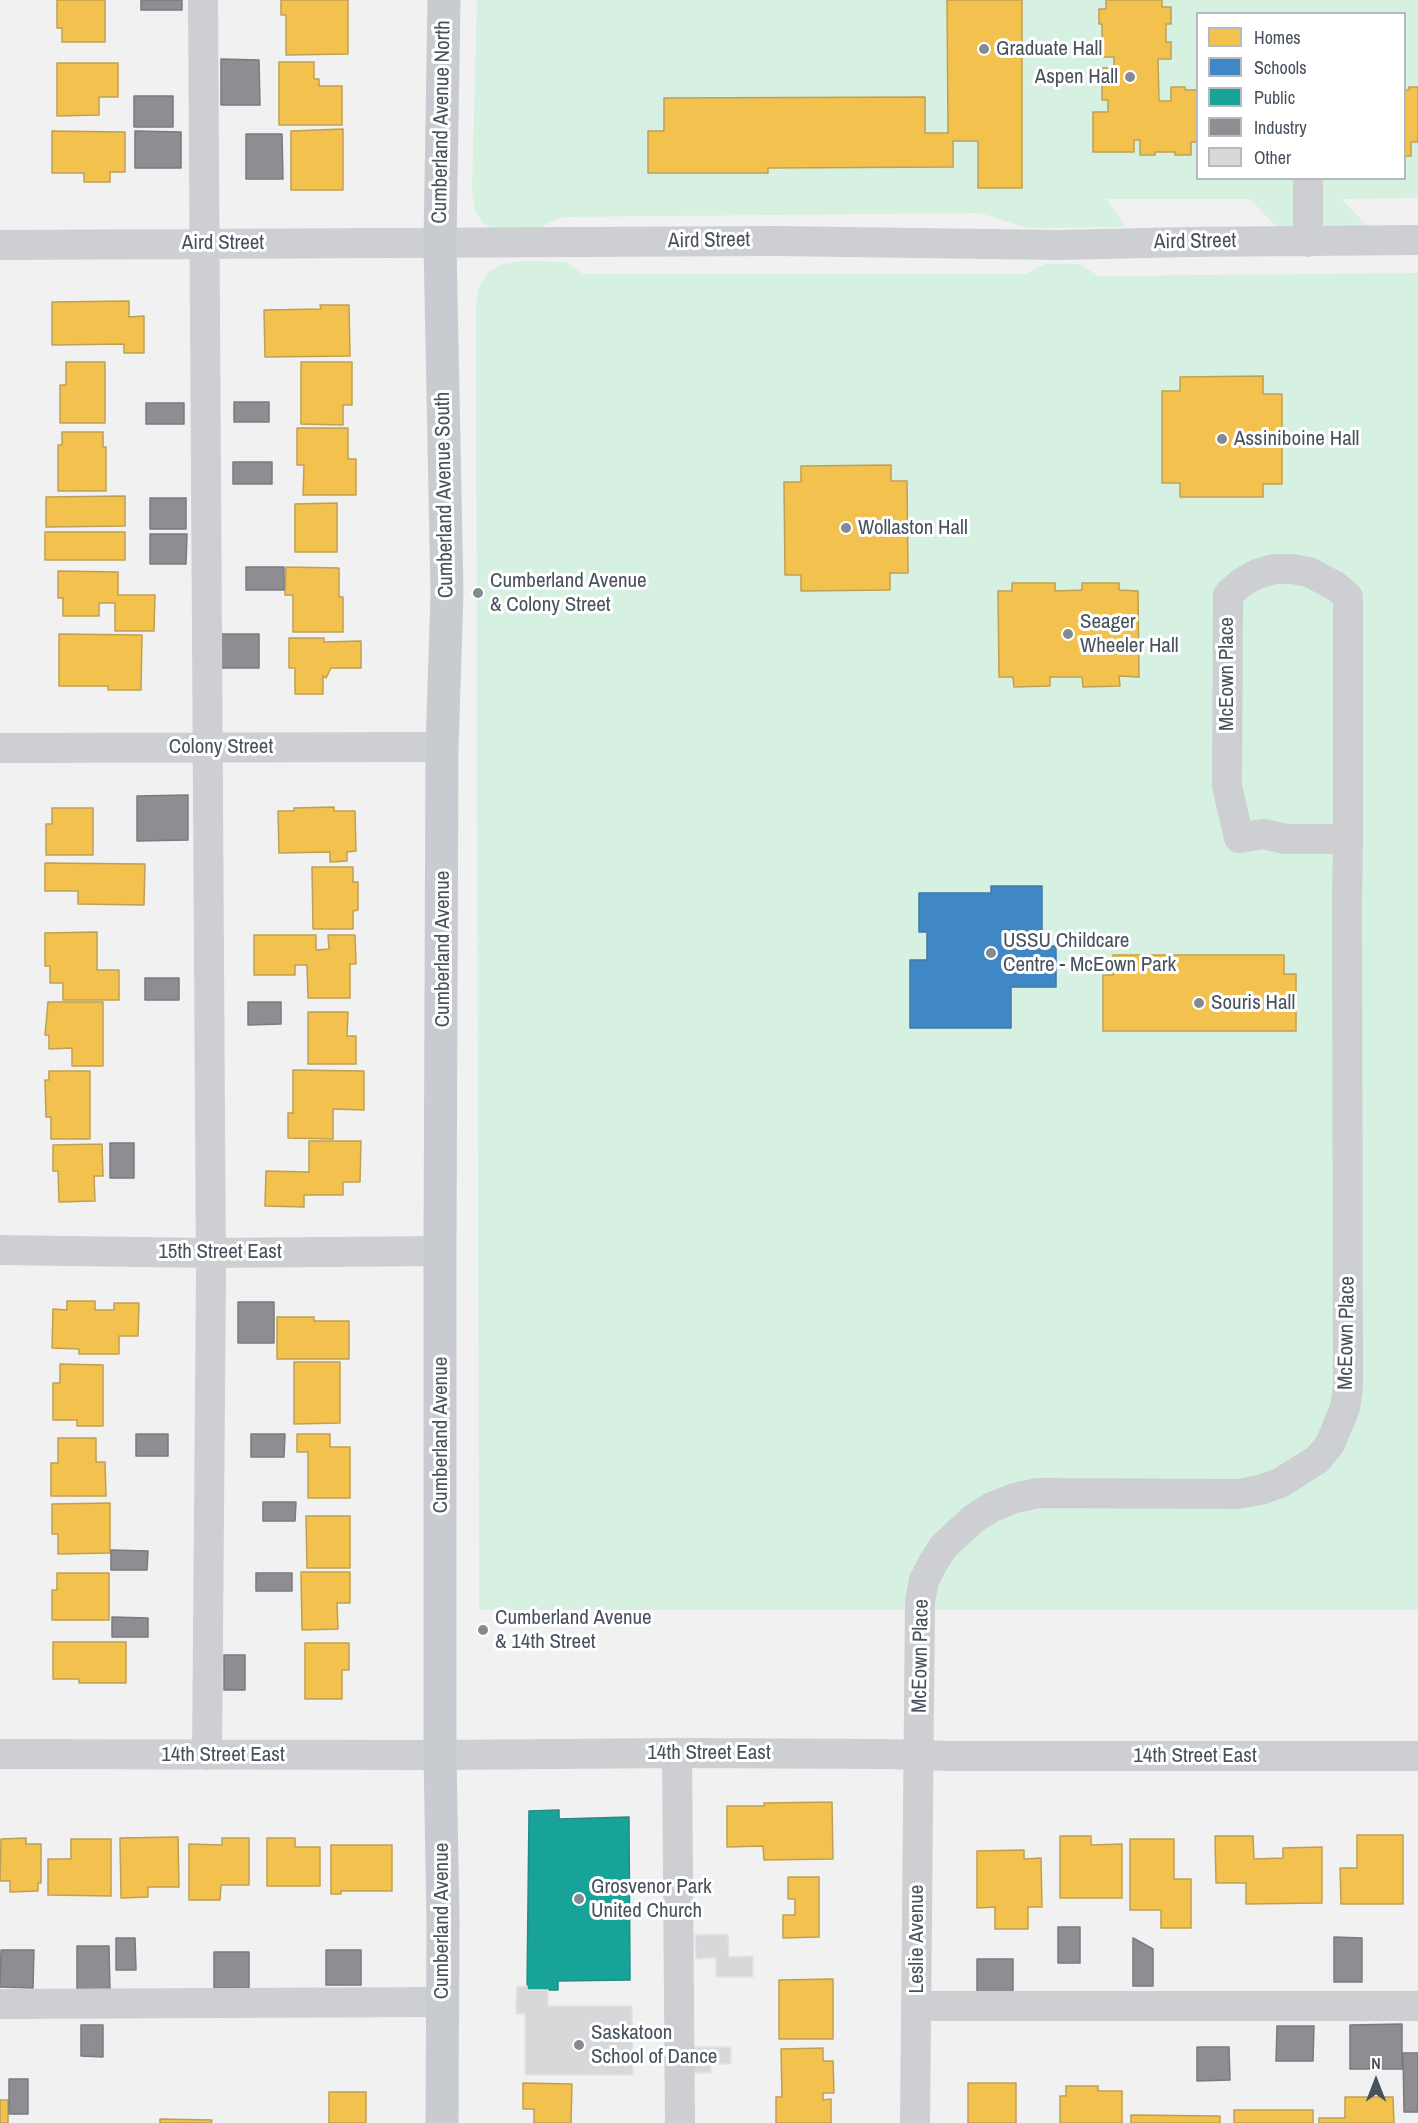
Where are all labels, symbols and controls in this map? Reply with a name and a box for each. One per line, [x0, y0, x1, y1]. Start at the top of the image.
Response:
legend [1196, 12, 1406, 180]
street label: Cumberland Avenue North [428, 20, 456, 224]
text: Homes [1254, 25, 1301, 50]
place label: Graduate Hall [996, 36, 1102, 62]
marker: Graduate Hall [977, 42, 991, 56]
text: Schools [1254, 55, 1307, 80]
place label: Aspen Hall [1035, 64, 1118, 90]
marker: Aspen Hall [1123, 70, 1137, 84]
text: Public [1254, 85, 1295, 110]
text: Industry [1254, 115, 1307, 140]
text: Other [1254, 145, 1291, 170]
street label: Aird Street [668, 228, 750, 254]
street label: Aird Street [1154, 229, 1236, 255]
street label: Aird Street [182, 230, 264, 256]
street label: Cumberland Avenue South [431, 392, 459, 598]
place label: Assiniboine Hall [1234, 426, 1359, 452]
marker: Assiniboine Hall [1215, 432, 1229, 446]
place label: Wollaston Hall [858, 515, 968, 541]
marker: Wollaston Hall [839, 521, 853, 535]
place label: Cumberland Avenue & Colony Street [490, 568, 647, 618]
marker: Cumberland Avenue & Colony Street [471, 586, 485, 600]
place label: Seager Wheeler Hall [1080, 609, 1179, 659]
street label: McEown Place [1214, 617, 1240, 731]
marker: Seager Wheeler Hall [1061, 627, 1075, 641]
street label: Colony Street [169, 734, 273, 760]
street label: Cumberland Avenue [430, 871, 456, 1027]
place label: USSU Childcare Centre - McEown Park [1003, 928, 1176, 978]
marker: USSU Childcare Centre - McEown Park [984, 946, 998, 960]
place label: Souris Hall [1211, 990, 1295, 1016]
marker: Souris Hall [1192, 996, 1206, 1010]
street label: 15th Street East [158, 1239, 282, 1265]
street label: McEown Place [1333, 1276, 1361, 1390]
street label: Cumberland Avenue [428, 1357, 454, 1513]
street label: McEown Place [907, 1599, 935, 1713]
place label: Cumberland Avenue & 14th Street [495, 1605, 652, 1655]
marker: Cumberland Avenue & 14th Street [476, 1623, 490, 1637]
street label: 14th Street East [647, 1740, 771, 1766]
street label: 14th Street East [161, 1742, 285, 1768]
street label: 14th Street East [1133, 1743, 1257, 1769]
street label: Cumberland Avenue [429, 1843, 455, 1999]
place label: Grosvenor Park United Church [591, 1874, 712, 1924]
street label: Leslie Avenue [904, 1885, 930, 1993]
marker: Grosvenor Park United Church [572, 1892, 586, 1906]
place label: Saskatoon School of Dance [591, 2020, 717, 2070]
marker: Saskatoon School of Dance [572, 2038, 586, 2052]
north arrow [1346, 2051, 1406, 2111]
text: N [1371, 2052, 1381, 2074]

